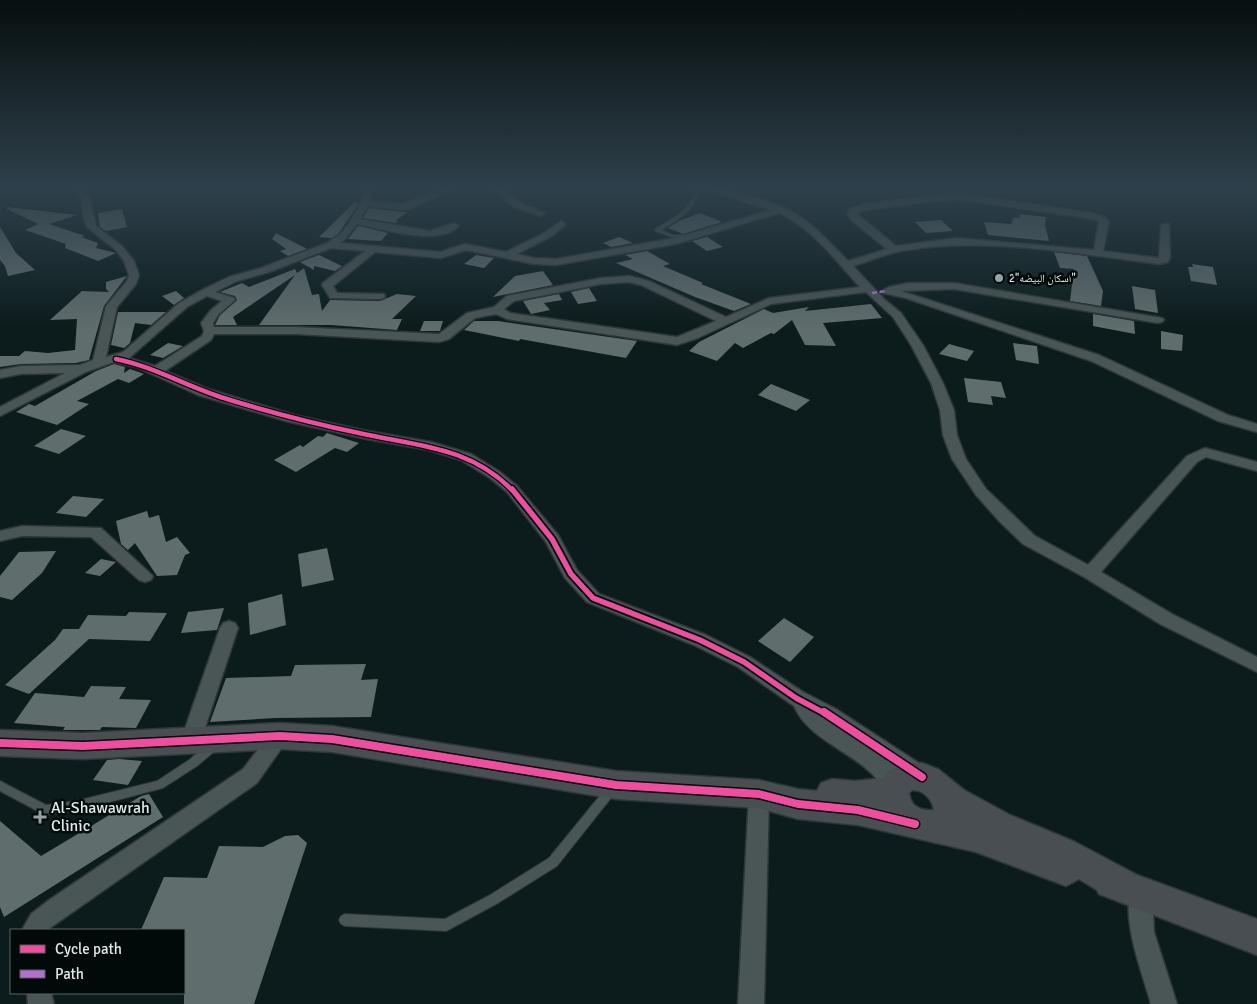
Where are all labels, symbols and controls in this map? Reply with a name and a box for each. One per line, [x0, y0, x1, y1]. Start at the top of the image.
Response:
marker: اسكان البيضه"2" [993, 272, 1005, 284]
place label: اسكان البيضه"2" [1009, 272, 1076, 285]
place label: Al-Shawawrah Clinic [51, 798, 150, 836]
marker: Al-Shawawrah Clinic [33, 810, 47, 824]
legend [10, 929, 185, 994]
text: Cycle path [55, 940, 122, 958]
text: Path [55, 965, 84, 983]

